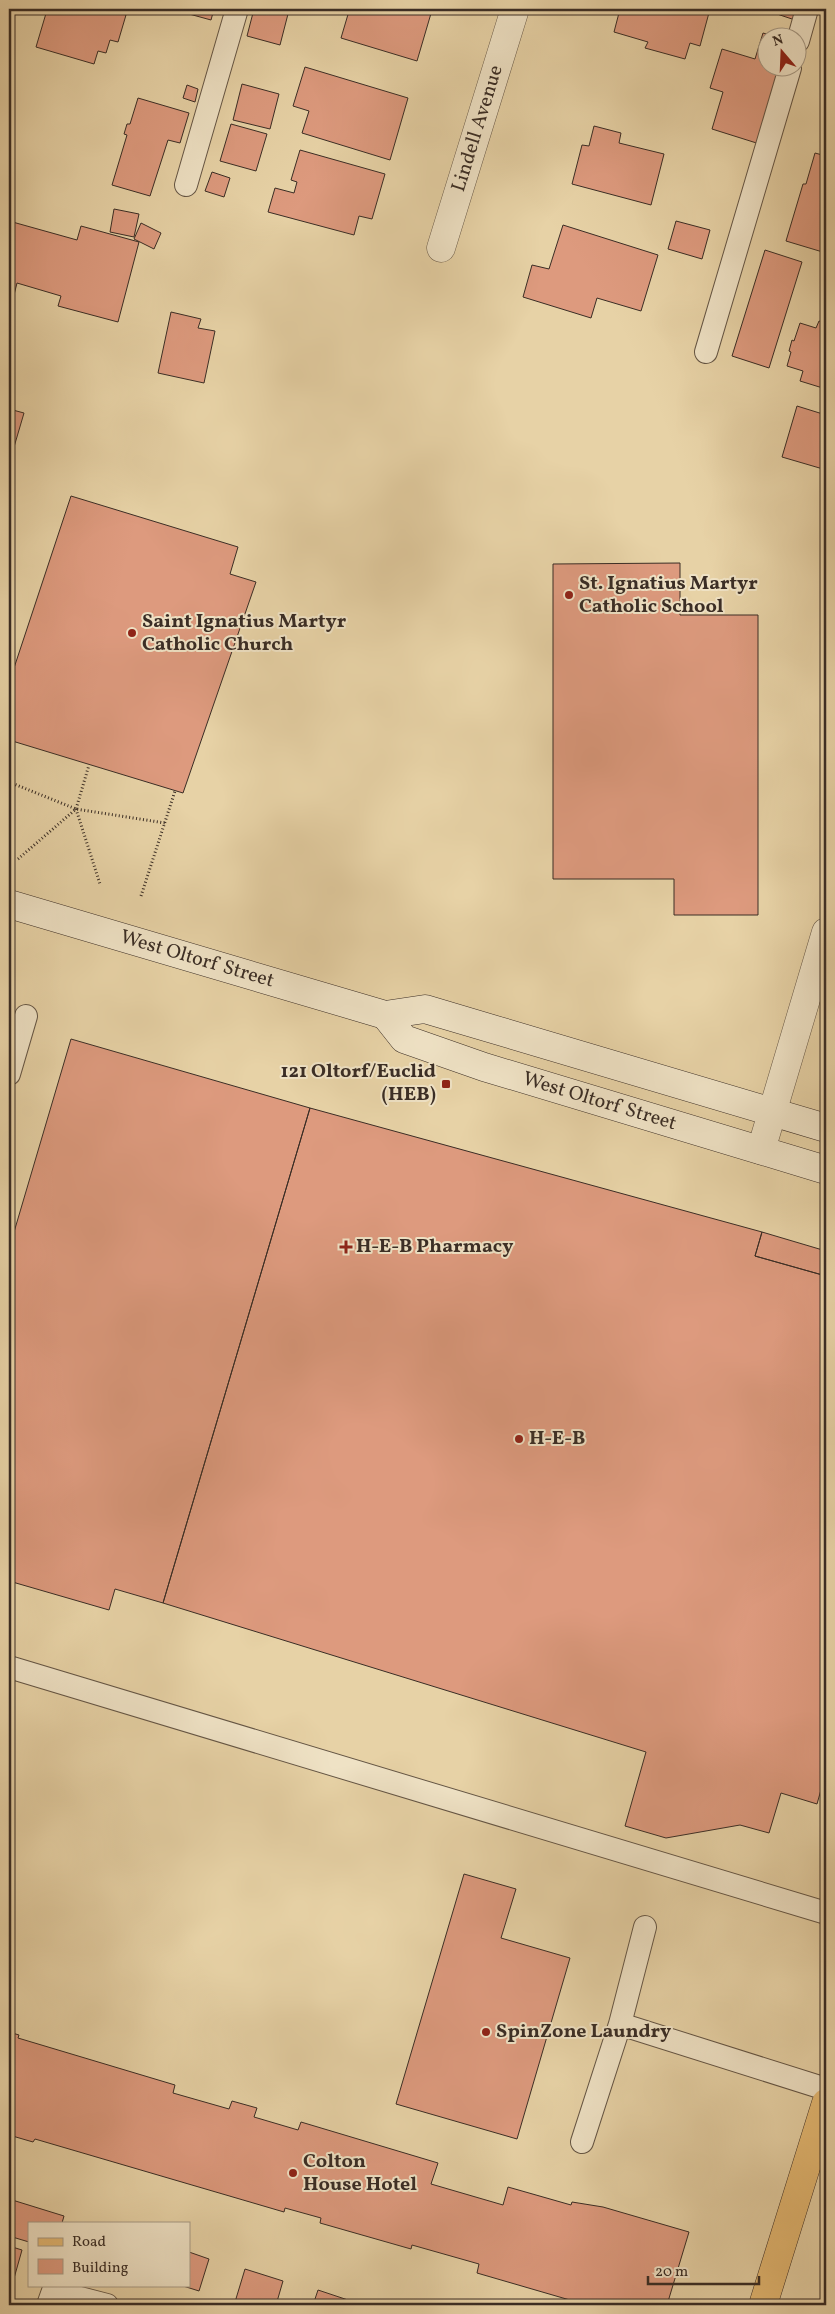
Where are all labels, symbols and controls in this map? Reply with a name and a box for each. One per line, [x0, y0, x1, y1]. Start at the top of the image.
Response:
north arrow [758, 28, 808, 78]
text: N [770, 30, 786, 52]
street label: Lindell Avenue [445, 62, 511, 195]
place label: St. Ignatius Martyr Catholic School [579, 570, 758, 621]
marker: St. Ignatius Martyr Catholic School [563, 589, 575, 601]
place label: Saint Ignatius Martyr Catholic Church [142, 608, 347, 659]
marker: Saint Ignatius Martyr Catholic Church [126, 627, 138, 639]
street label: West Oltorf Street [117, 924, 277, 995]
place label: 121 Oltorf/Euclid (HEB) [280, 1058, 436, 1109]
street label: West Oltorf Street [519, 1065, 680, 1138]
marker: 121 Oltorf/Euclid (HEB) [440, 1078, 452, 1090]
place label: H-E-B Pharmacy [356, 1233, 513, 1261]
marker: H-E-B Pharmacy [340, 1241, 352, 1253]
place label: H-E-B [529, 1425, 585, 1453]
marker: H-E-B [513, 1433, 525, 1445]
place label: SpinZone Laundry [496, 2018, 671, 2046]
marker: SpinZone Laundry [480, 2026, 492, 2038]
place label: Colton House Hotel [303, 2148, 417, 2199]
marker: Colton House Hotel [287, 2167, 299, 2179]
legend [28, 2222, 190, 2286]
text: Road [72, 2232, 106, 2253]
scale bar [648, 2254, 759, 2286]
text: Building [72, 2258, 129, 2279]
text: 20 m [655, 2262, 688, 2283]

